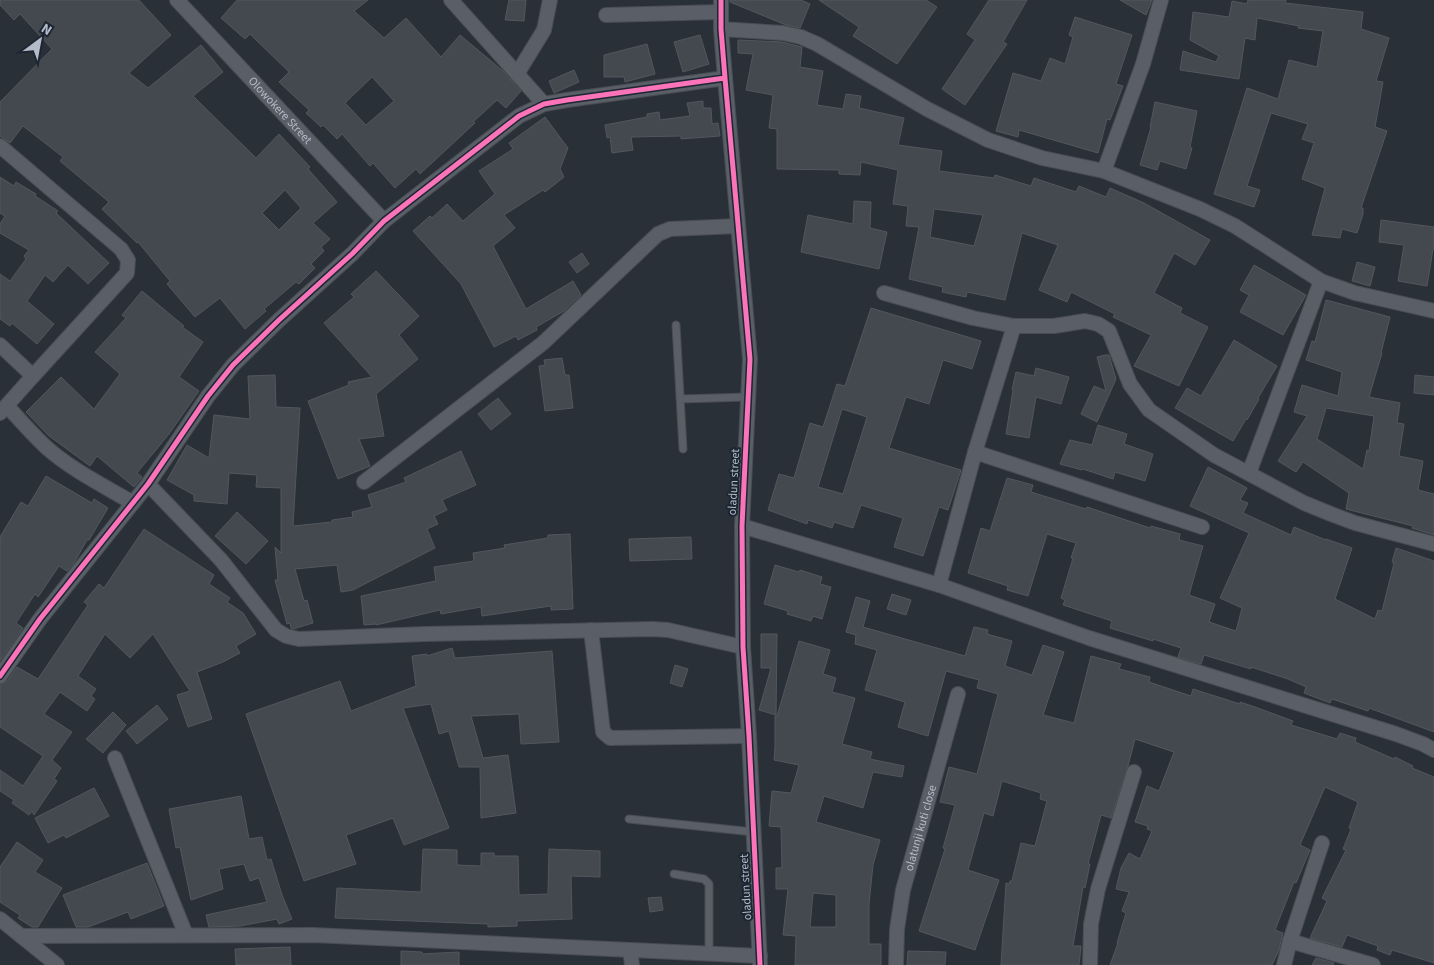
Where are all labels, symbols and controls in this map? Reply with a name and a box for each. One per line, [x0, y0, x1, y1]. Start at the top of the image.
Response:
north arrow [15, 15, 65, 65]
text: N [37, 19, 56, 41]
street label: Olowokere Street [244, 73, 316, 148]
street label: oladun street [724, 448, 744, 516]
street label: olatunji kuti close [900, 783, 941, 873]
street label: oladun street [736, 853, 756, 921]

